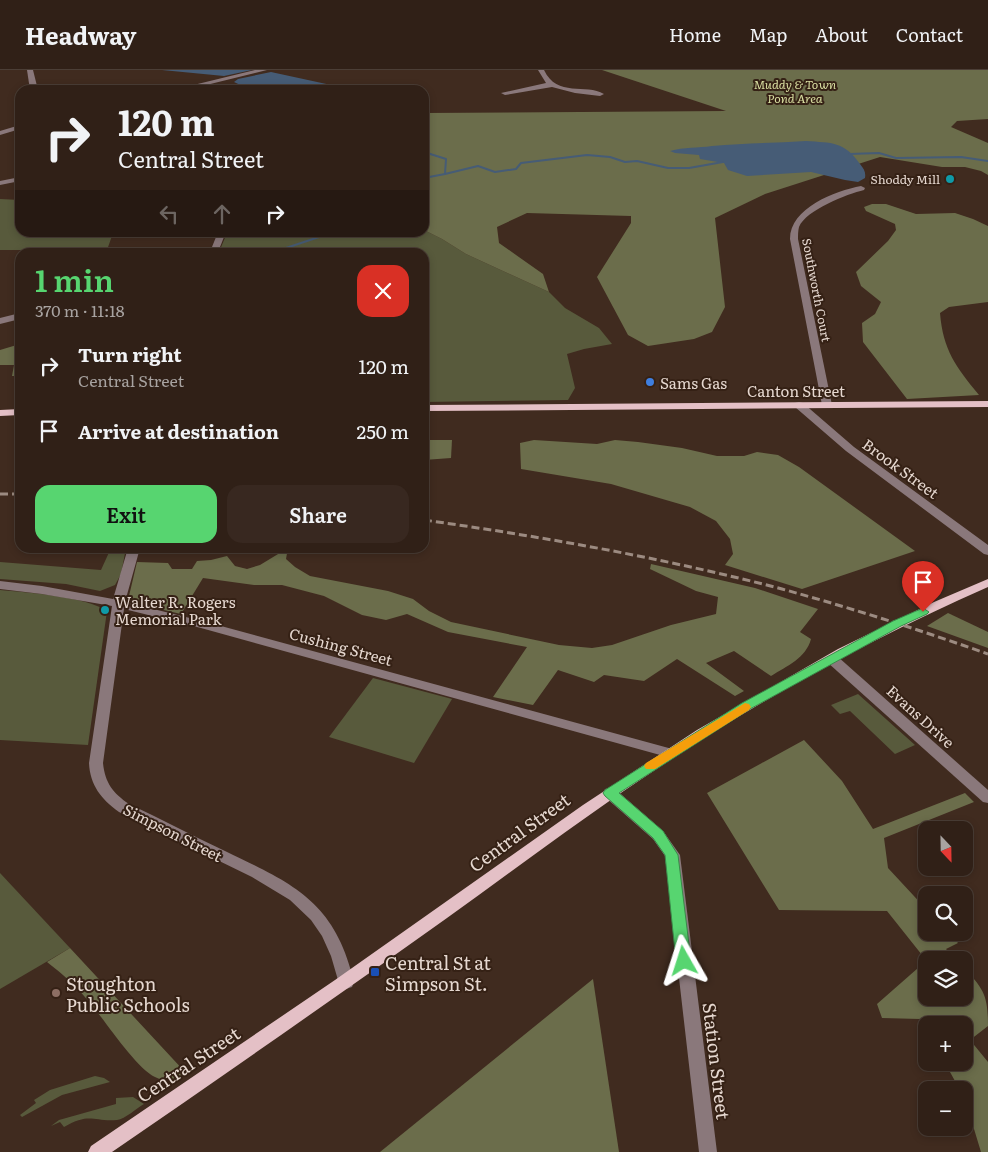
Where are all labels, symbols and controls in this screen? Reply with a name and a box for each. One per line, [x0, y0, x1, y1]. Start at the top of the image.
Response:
text: Headway [25, 17, 136, 52]
text: Home [669, 21, 721, 48]
text: Map [749, 21, 787, 48]
text: About [815, 21, 868, 48]
text: Contact [896, 21, 963, 48]
park label: Muddy & Town Pond Area [754, 75, 836, 107]
text: 120 m [118, 95, 215, 147]
icon: right [35, 105, 100, 170]
text: Central Street [118, 142, 264, 175]
place label: Shoddy Mill [870, 170, 940, 188]
marker: Shoddy Mill [944, 173, 956, 185]
icon: left [155, 200, 183, 228]
icon: ahead [208, 200, 236, 228]
icon: right [261, 200, 289, 228]
street label: Southworth Court [798, 237, 836, 343]
text: 1 min [35, 257, 114, 301]
button: close [357, 265, 409, 317]
text: 370 m · 11:18 [35, 298, 125, 322]
text: Turn right [78, 340, 182, 368]
icon: right [35, 352, 63, 380]
text: 120 m [358, 352, 409, 380]
text: Central Street [78, 368, 184, 392]
place label: Sams Gas [660, 371, 727, 394]
marker: Sams Gas [644, 376, 656, 388]
street label: Canton Street [747, 379, 845, 402]
icon: arrive [35, 417, 63, 445]
text: Arrive at destination [78, 417, 279, 445]
text: 250 m [357, 417, 409, 445]
street label: Brook Street [858, 432, 944, 504]
button: Exit [35, 485, 217, 543]
button: Share [227, 485, 409, 543]
pin [902, 561, 944, 612]
icon: arrive [909, 568, 937, 596]
place label: Walter R. Rogers Memorial Park [115, 590, 236, 630]
marker: Walter R. Rogers Memorial Park [99, 604, 111, 616]
street label: Cushing Street [287, 621, 395, 671]
street label: Evans Drive [882, 679, 960, 753]
street label: Central Street [463, 786, 576, 878]
street label: Simpson Street [119, 797, 227, 867]
north arrow [918, 821, 972, 876]
map controls [918, 821, 973, 1136]
button: search [918, 886, 973, 941]
position arrow [657, 934, 709, 986]
place label: Central St at Simpson St. [385, 949, 491, 997]
button: layers [918, 951, 973, 1006]
marker: Central St at Simpson St. [369, 966, 381, 978]
place label: Stoughton Public Schools [66, 970, 190, 1018]
marker: Stoughton Public Schools [50, 987, 62, 999]
street label: Station Street [696, 1001, 738, 1122]
button: + [918, 1016, 973, 1071]
street label: Central Street [131, 1019, 246, 1109]
button: − [918, 1081, 973, 1136]

